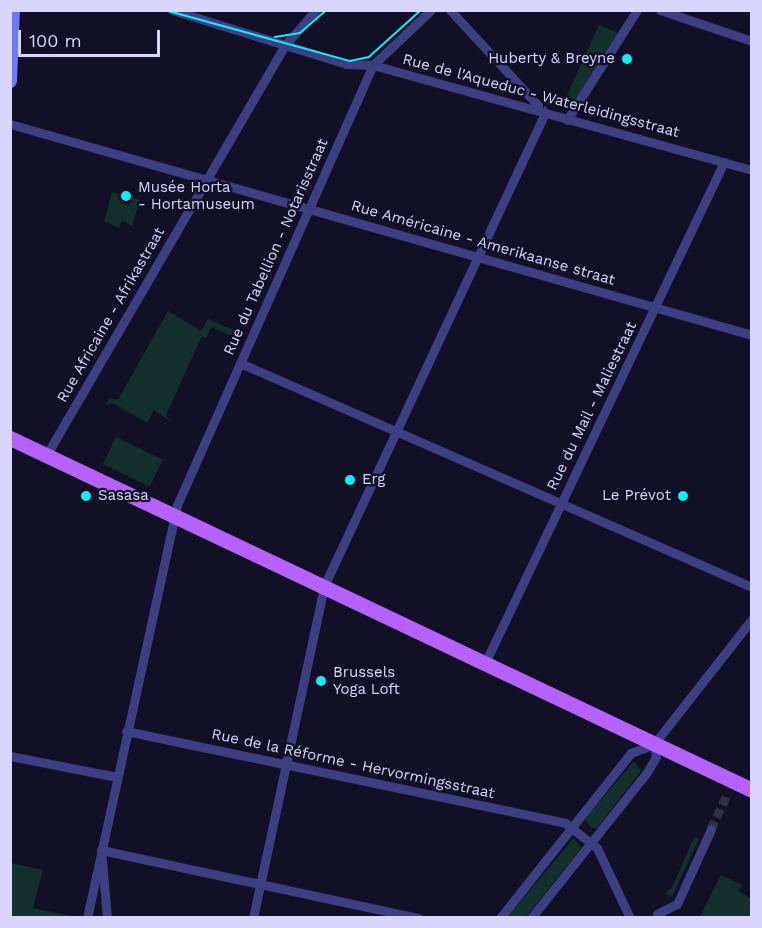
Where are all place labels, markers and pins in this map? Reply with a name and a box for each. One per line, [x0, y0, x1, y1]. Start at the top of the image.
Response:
place label: Huberty & Breyne [488, 50, 615, 68]
marker: Huberty & Breyne [620, 52, 634, 66]
place label: Musée Horta - Hortamuseum [138, 178, 255, 213]
marker: Musée Horta - Hortamuseum [119, 189, 133, 203]
place label: Erg [362, 471, 385, 489]
marker: Erg [343, 473, 357, 487]
place label: Sasasa [98, 487, 149, 505]
place label: Le Prévot [602, 487, 671, 505]
marker: Sasasa [79, 489, 93, 503]
marker: Le Prévot [676, 489, 690, 503]
place label: Brussels Yoga Loft [333, 663, 400, 698]
marker: Brussels Yoga Loft [314, 674, 328, 688]

